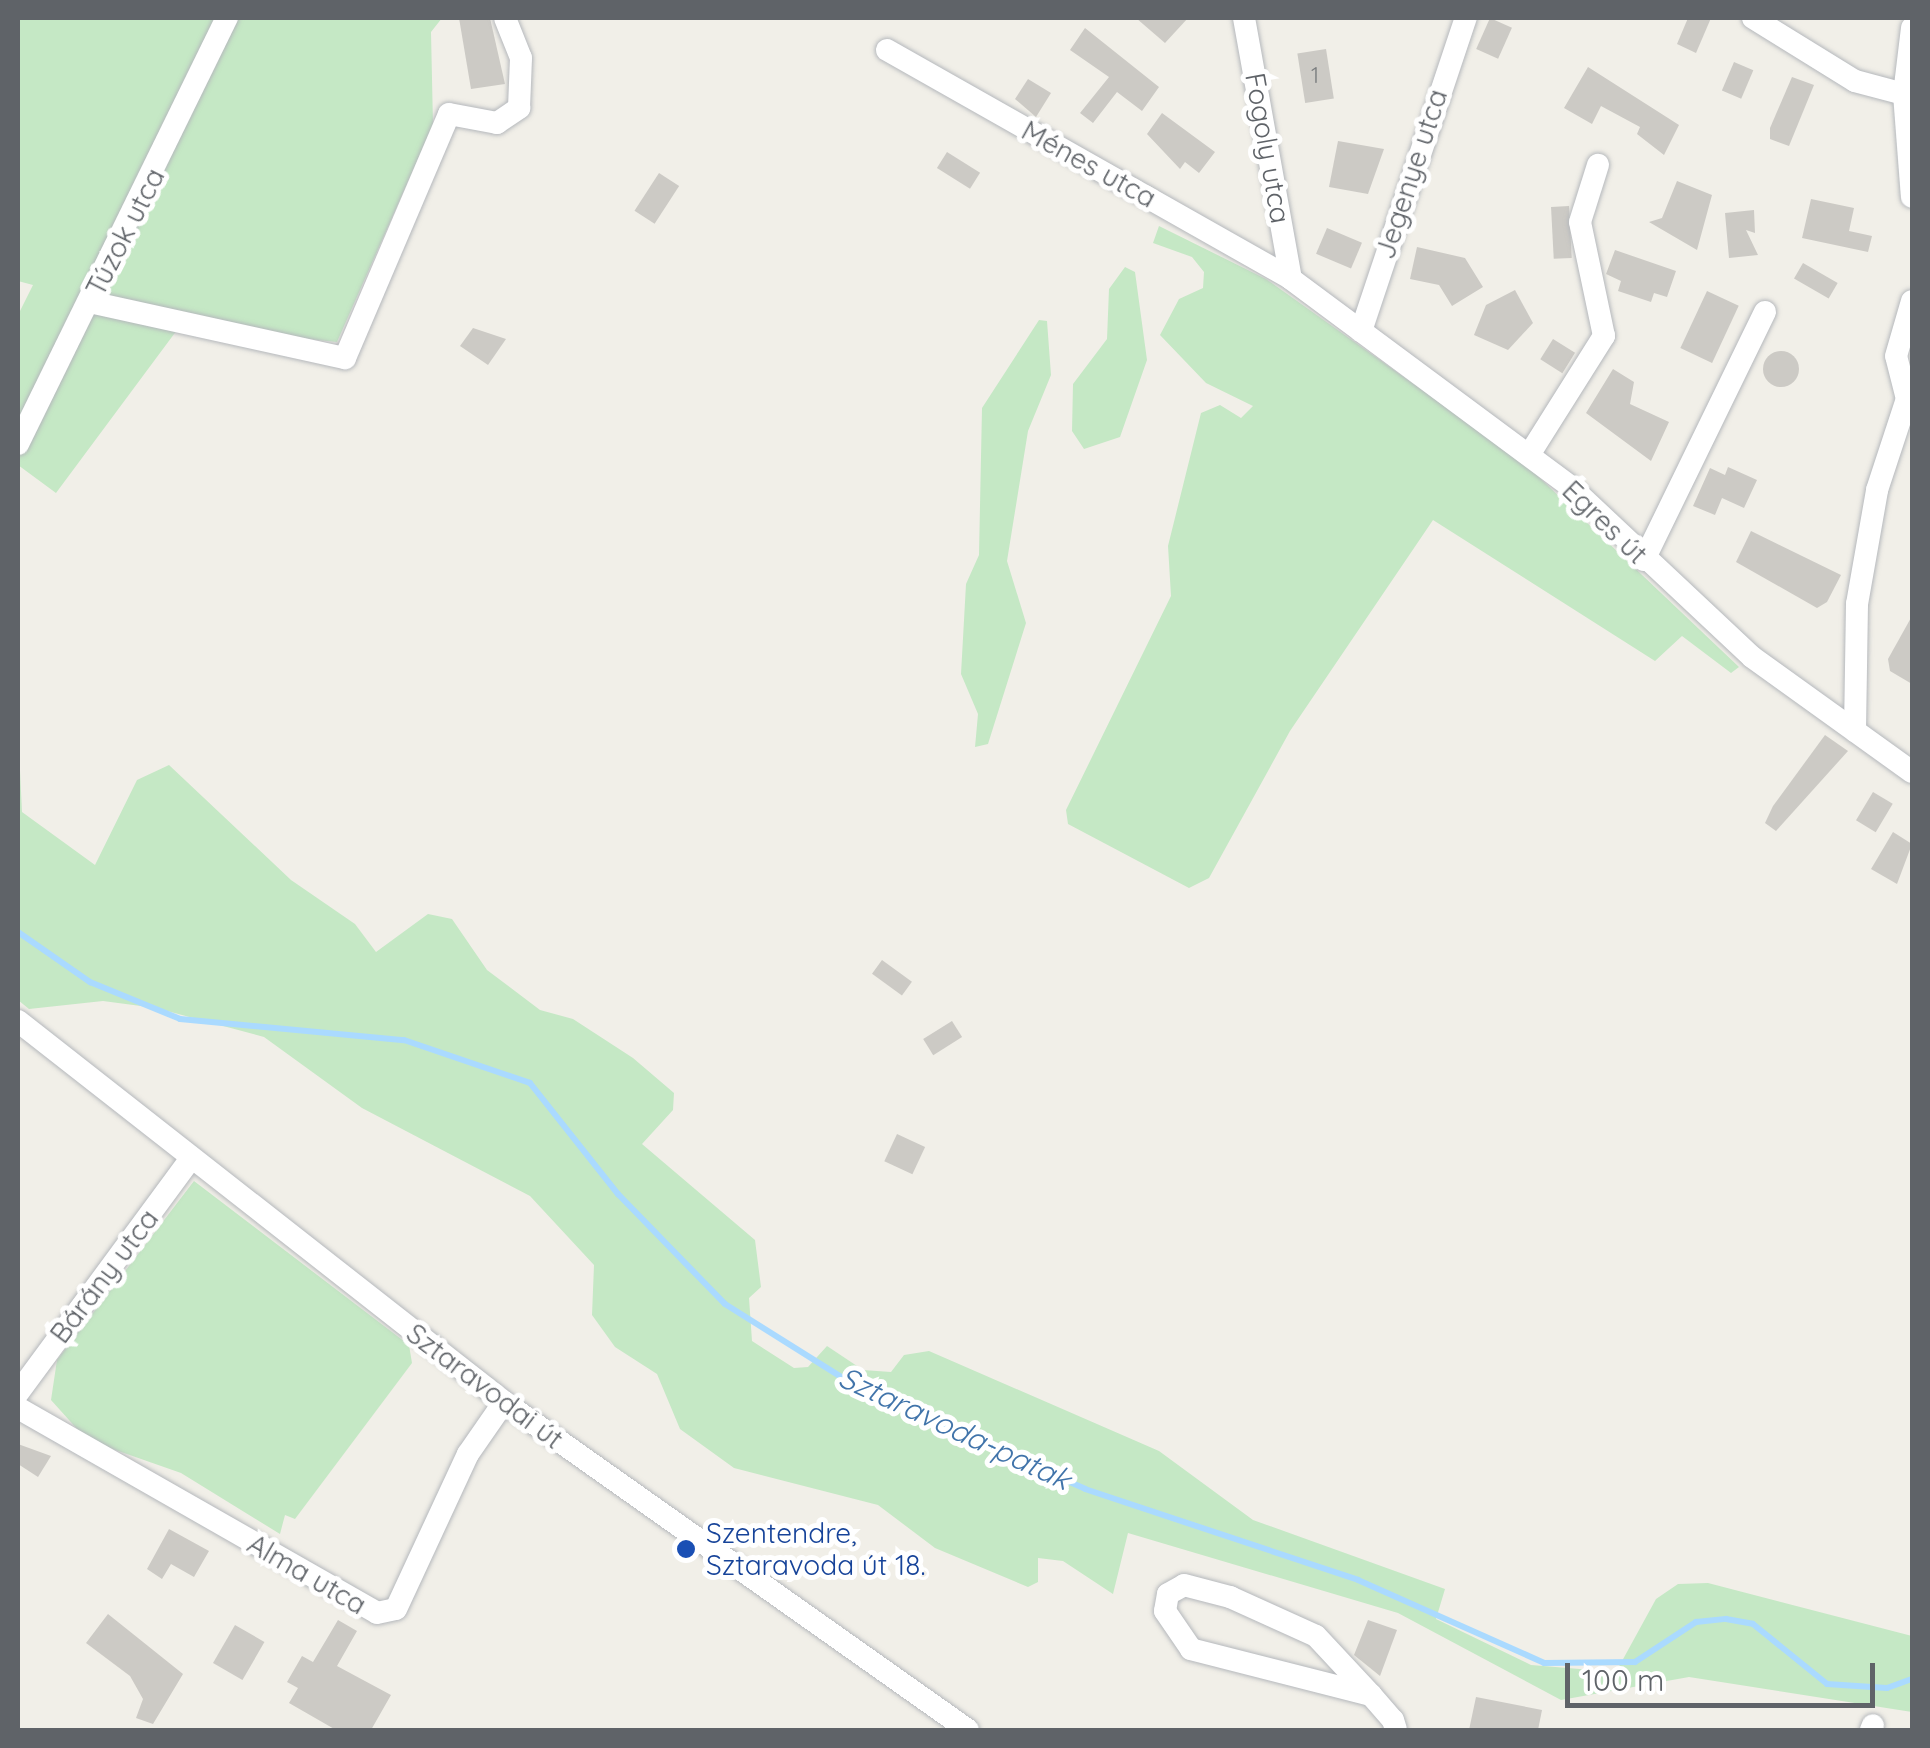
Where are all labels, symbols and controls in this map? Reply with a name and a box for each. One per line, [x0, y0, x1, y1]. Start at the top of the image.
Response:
house number: 1 [1311, 63, 1319, 89]
street label: Fogoly utca [1238, 70, 1298, 226]
street label: Jegenye utca [1368, 85, 1454, 263]
street label: Ménes utca [1016, 113, 1162, 215]
street label: Túzok utca [78, 162, 172, 302]
street label: Egres út [1555, 473, 1655, 571]
street label: Bárány utca [43, 1202, 165, 1350]
street label: Sztaravodai út [400, 1316, 570, 1456]
water label: Sztaravoda-patak [834, 1359, 1076, 1497]
place label: Szentendre, Sztaravoda út 18. [706, 1516, 925, 1582]
street label: Alma utca [242, 1527, 372, 1621]
marker: Szentendre, Sztaravoda út 18. [675, 1538, 697, 1560]
scale bar [1570, 1643, 1880, 1705]
text: 100 m [1582, 1661, 1664, 1699]

